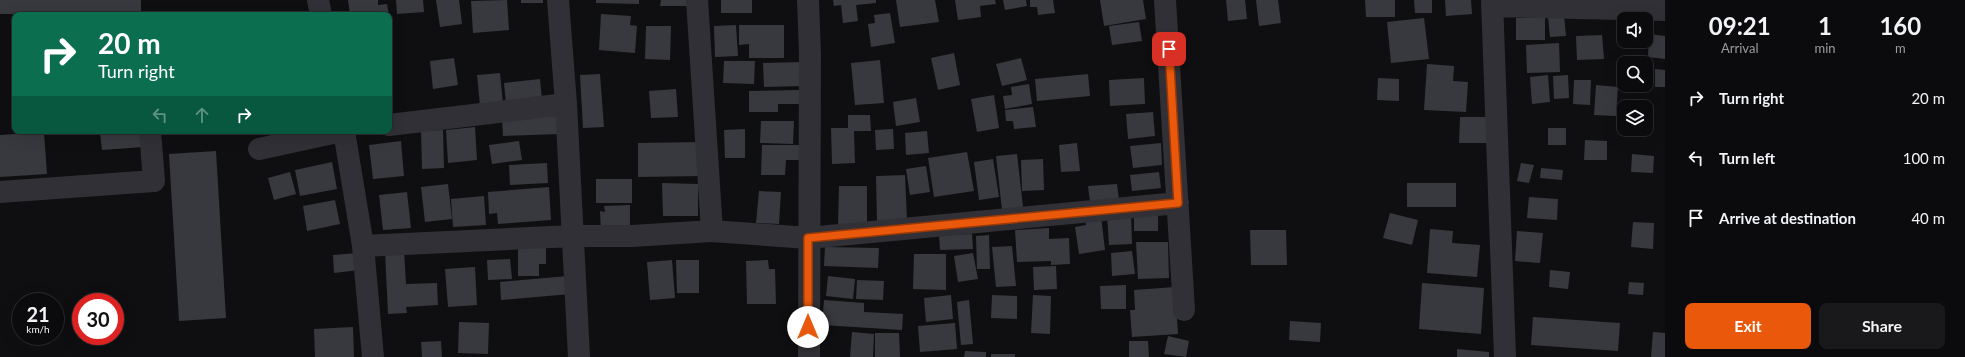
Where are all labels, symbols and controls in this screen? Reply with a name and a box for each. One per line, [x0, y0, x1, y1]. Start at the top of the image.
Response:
text: 09:21 [1709, 11, 1771, 40]
text: 1 [1818, 11, 1832, 40]
text: 160 [1879, 11, 1921, 40]
map controls [1617, 12, 1653, 136]
button: sound [1617, 12, 1653, 48]
text: 20 m [98, 26, 161, 60]
icon: right [32, 28, 84, 80]
pin [1152, 32, 1186, 66]
icon: arrive [1158, 38, 1180, 60]
text: Arrival [1721, 40, 1758, 56]
text: min [1815, 40, 1836, 56]
text: m [1895, 40, 1906, 56]
button: search [1617, 56, 1653, 92]
text: Turn right [98, 60, 175, 82]
icon: right [1685, 87, 1707, 109]
text: Turn right [1719, 89, 1784, 107]
text: 20 m [1911, 89, 1945, 107]
button: layers [1617, 100, 1653, 136]
icon: left [149, 104, 171, 126]
icon: ahead [191, 104, 213, 126]
icon: right [233, 104, 255, 126]
icon: left [1685, 147, 1707, 169]
text: Turn left [1719, 149, 1775, 167]
text: 100 m [1903, 149, 1945, 167]
icon: arrive [1685, 207, 1707, 229]
text: Arrive at destination [1719, 209, 1856, 227]
text: 40 m [1911, 209, 1945, 227]
speed limit sign: 30 [72, 293, 124, 345]
text: 21 [26, 302, 50, 326]
button: Exit [1685, 303, 1811, 349]
button: Share [1819, 303, 1945, 349]
position arrow [787, 306, 829, 348]
text: km/h [26, 323, 50, 335]

